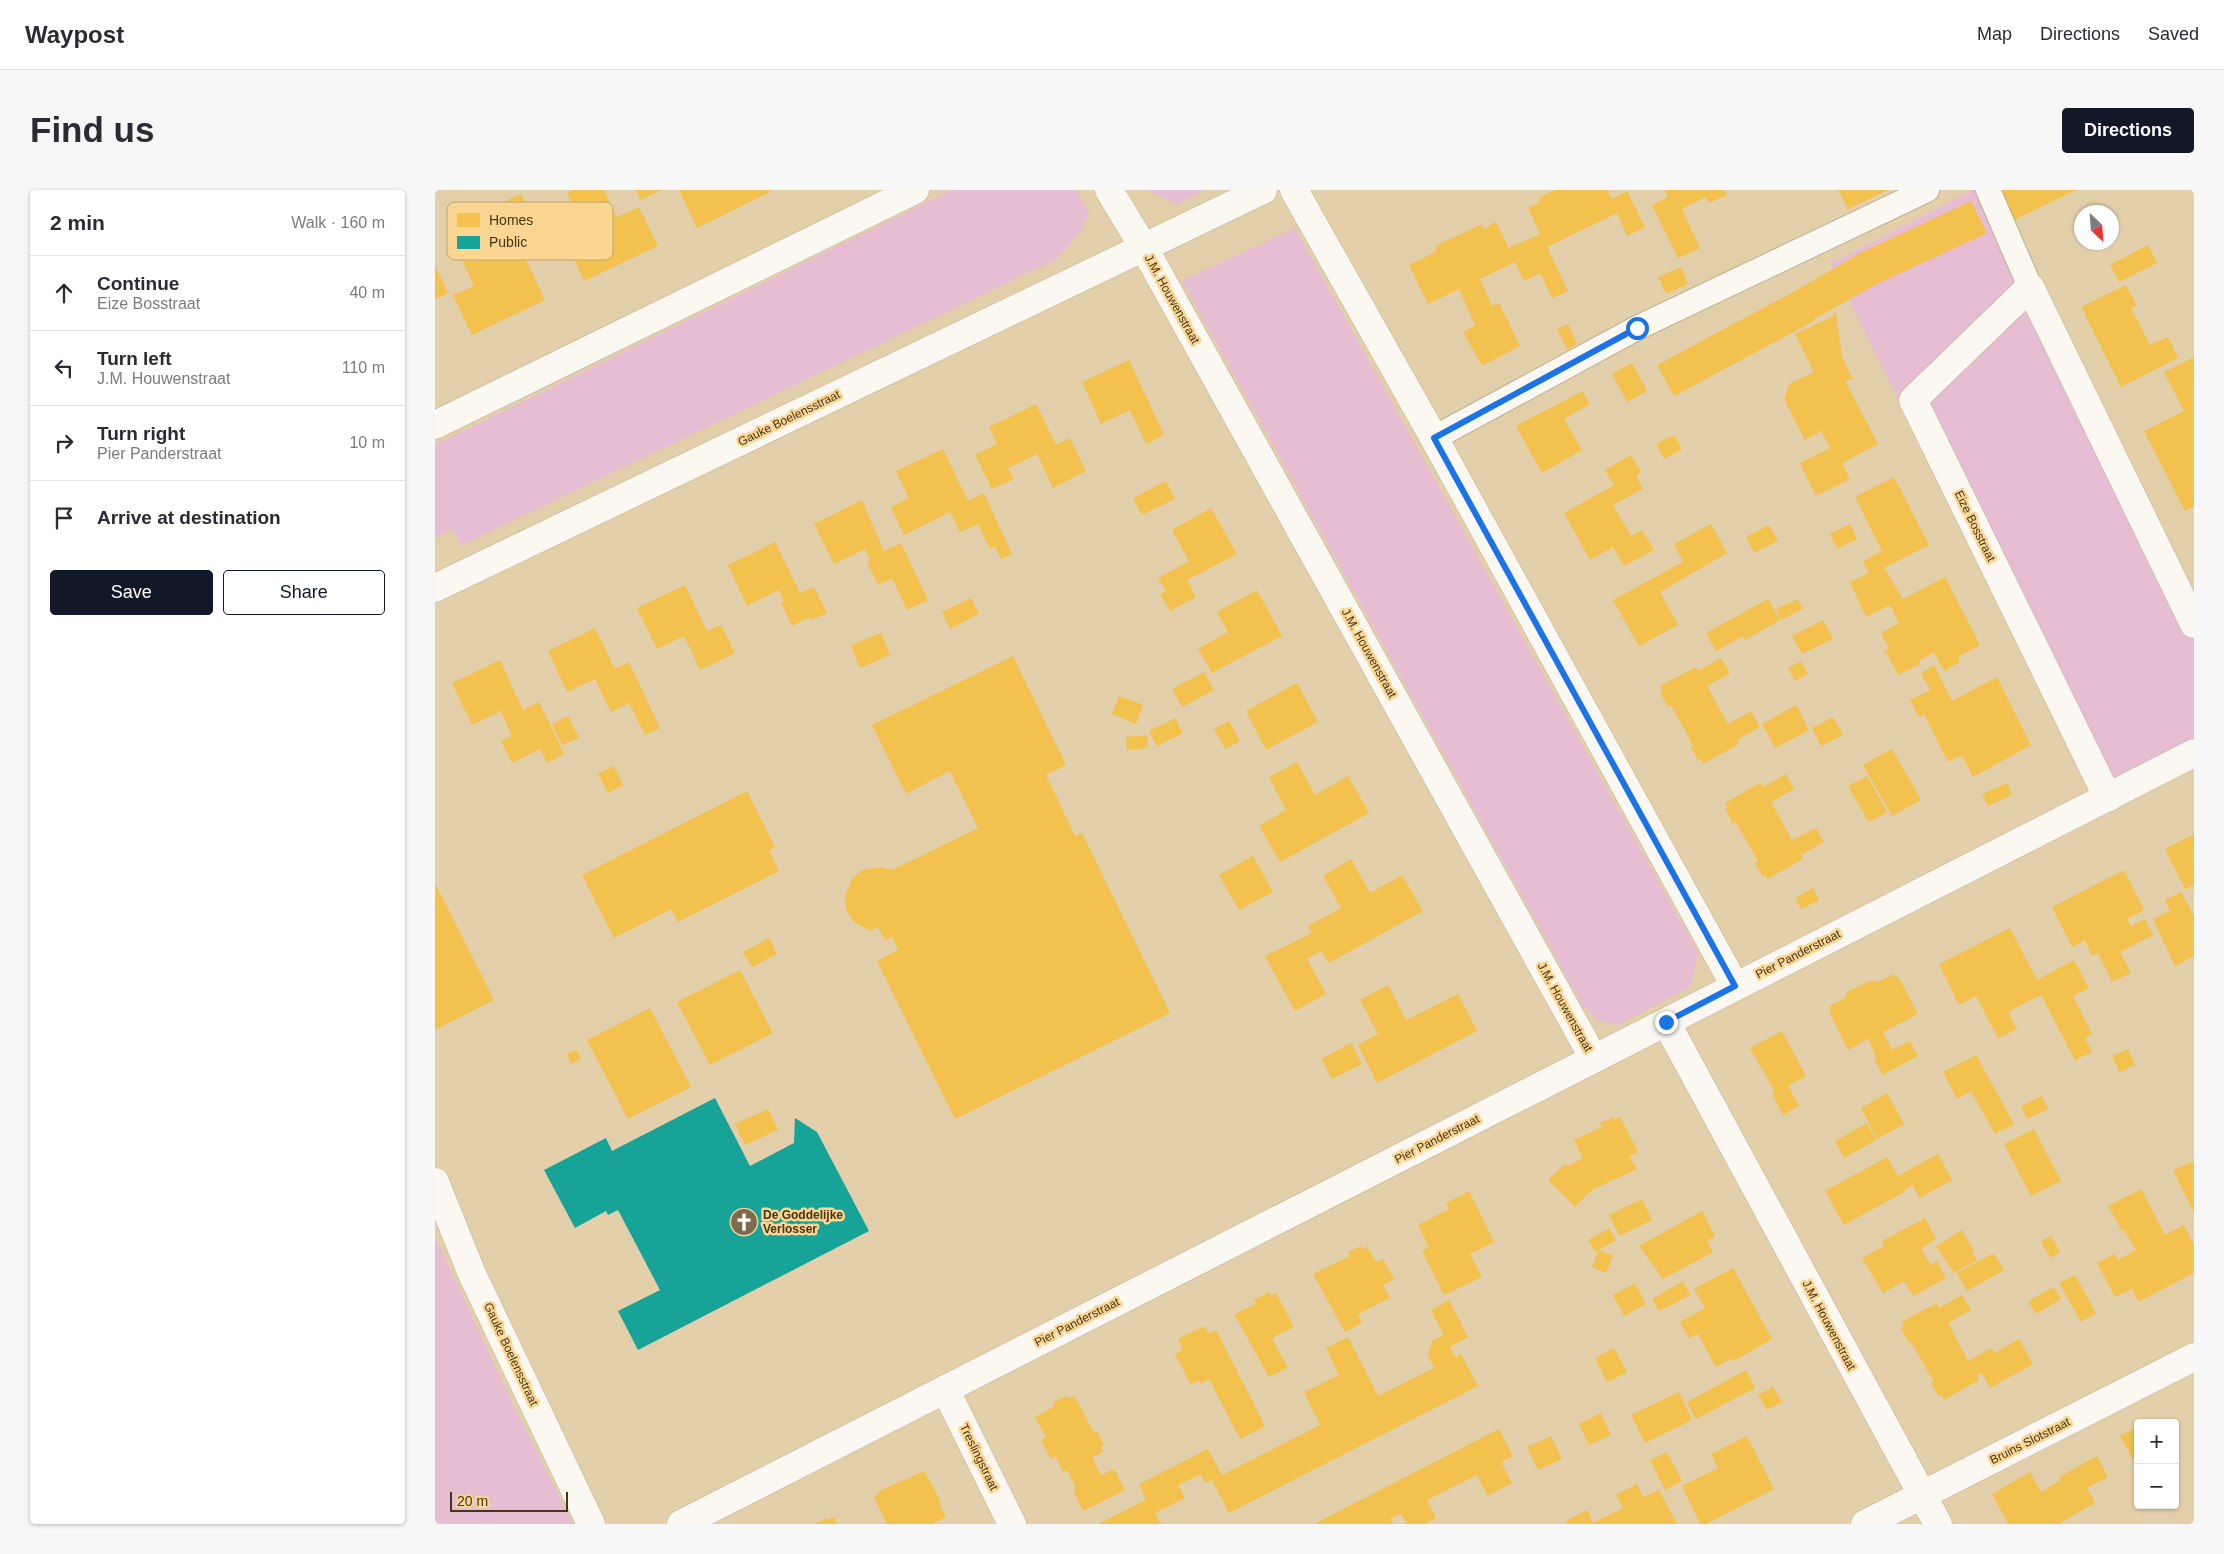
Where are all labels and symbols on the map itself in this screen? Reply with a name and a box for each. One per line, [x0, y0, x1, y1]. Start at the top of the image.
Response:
legend [447, 202, 613, 260]
north arrow [2074, 205, 2119, 250]
text: Homes [489, 212, 533, 228]
text: Public [489, 234, 527, 250]
street label: J.M. Houwenstraat [1142, 252, 1203, 347]
route start [1626, 317, 1649, 340]
street label: Gauke Boelensstraat [736, 387, 843, 449]
street label: Eize Bosstraat [1952, 488, 1999, 564]
street label: J.M. Houwenstraat [1339, 606, 1400, 701]
street label: Pier Panderstraat [1753, 926, 1843, 981]
street label: J.M. Houwenstraat [1535, 960, 1596, 1055]
route end [1655, 1011, 1678, 1034]
street label: Pier Panderstraat [1392, 1111, 1482, 1166]
church icon: De Goddelijke Verlosser [729, 1207, 759, 1237]
place label: De Goddelijke Verlosser [763, 1208, 843, 1236]
street label: J.M. Houwenstraat [1799, 1278, 1859, 1373]
street label: Pier Panderstraat [1032, 1294, 1122, 1349]
street label: Gauke Boelensstraat [481, 1300, 541, 1408]
street label: Bruins Slotstraat [1988, 1414, 2073, 1467]
street label: Treslingstraat [957, 1421, 1001, 1493]
scale bar [450, 1489, 567, 1512]

